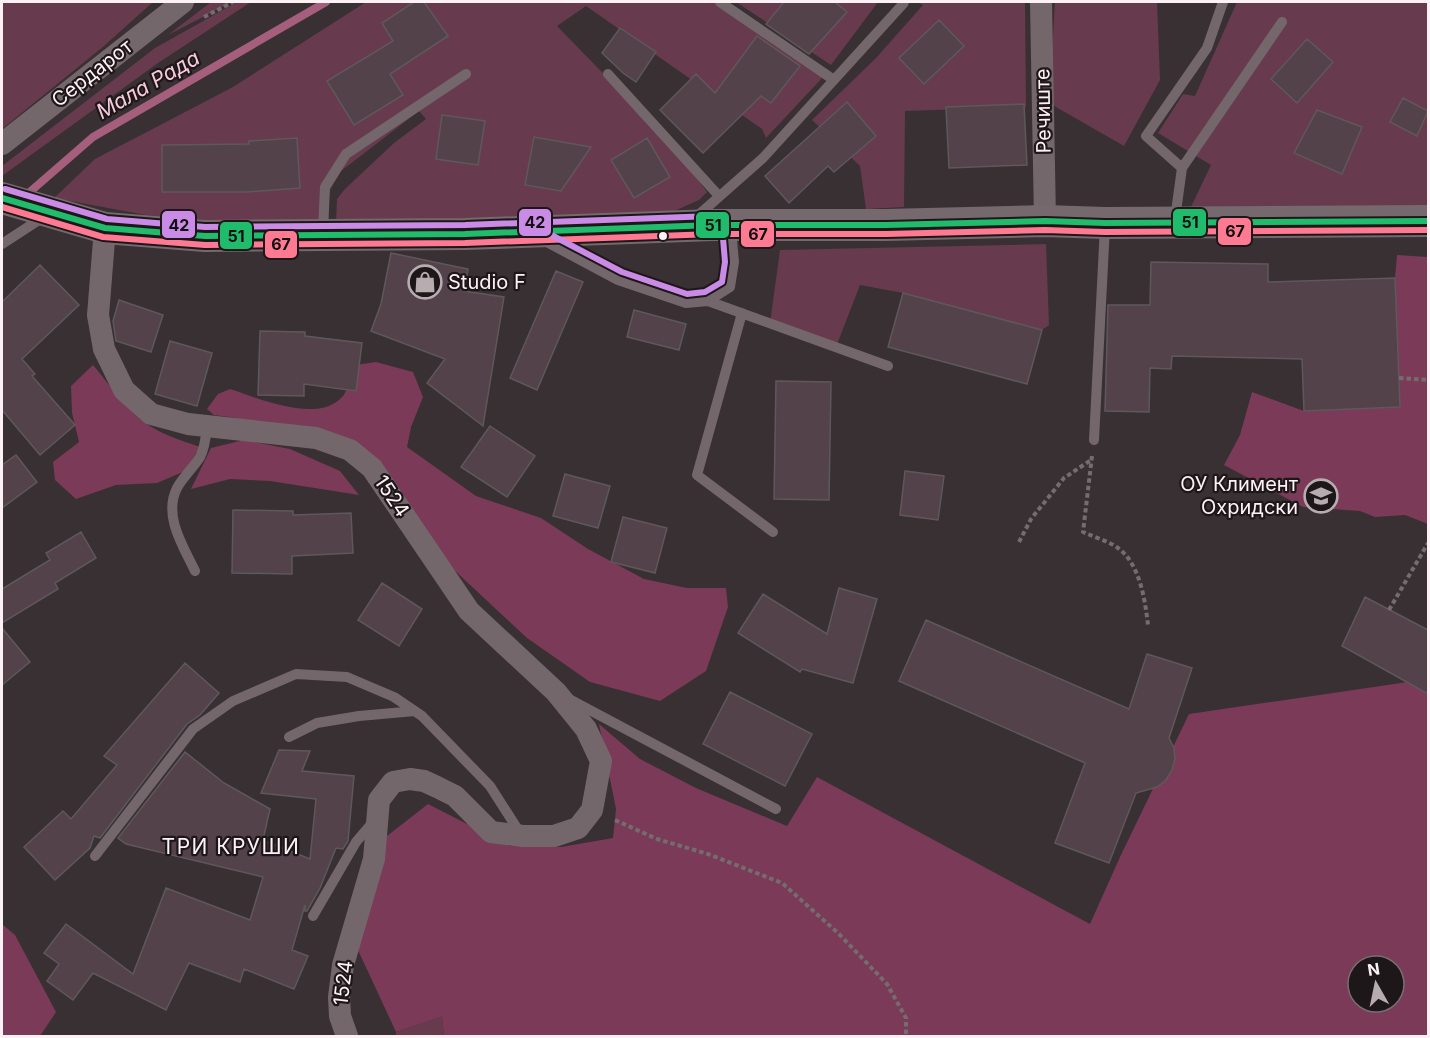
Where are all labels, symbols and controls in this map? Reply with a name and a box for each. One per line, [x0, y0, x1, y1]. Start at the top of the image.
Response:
street label: Сердарот [47, 34, 138, 112]
water label: Мала Рада [92, 45, 204, 124]
street label: Речиште [1030, 68, 1056, 154]
line badge: 42 [518, 208, 552, 237]
line badge: 51 [1172, 208, 1207, 237]
line badge: 42 [161, 210, 196, 239]
line badge: 51 [695, 211, 730, 239]
text: 42 [525, 212, 545, 232]
text: 51 [1181, 212, 1199, 232]
text: 42 [169, 215, 189, 235]
text: 51 [704, 215, 722, 235]
line badge: 67 [1217, 217, 1252, 246]
line badge: 67 [740, 220, 775, 248]
line badge: 51 [219, 221, 253, 250]
text: 67 [1225, 221, 1245, 241]
text: 67 [748, 224, 768, 244]
text: 51 [227, 226, 245, 246]
line badge: 67 [264, 230, 298, 259]
unlabelled marker [657, 230, 669, 242]
text: 67 [271, 234, 291, 254]
shop icon: Studio F [407, 264, 443, 300]
place label: Studio F [448, 270, 526, 294]
street label: 1524 [369, 471, 415, 521]
place label: ОУ Климент Охридски [1180, 472, 1299, 519]
school or university icon: ОУ Климент Охридски [1303, 478, 1339, 514]
district label: ТРИ КРУШИ [162, 834, 300, 859]
north arrow [1346, 954, 1406, 1014]
text: N [1366, 958, 1381, 980]
street label: 1524 [328, 959, 358, 1007]

